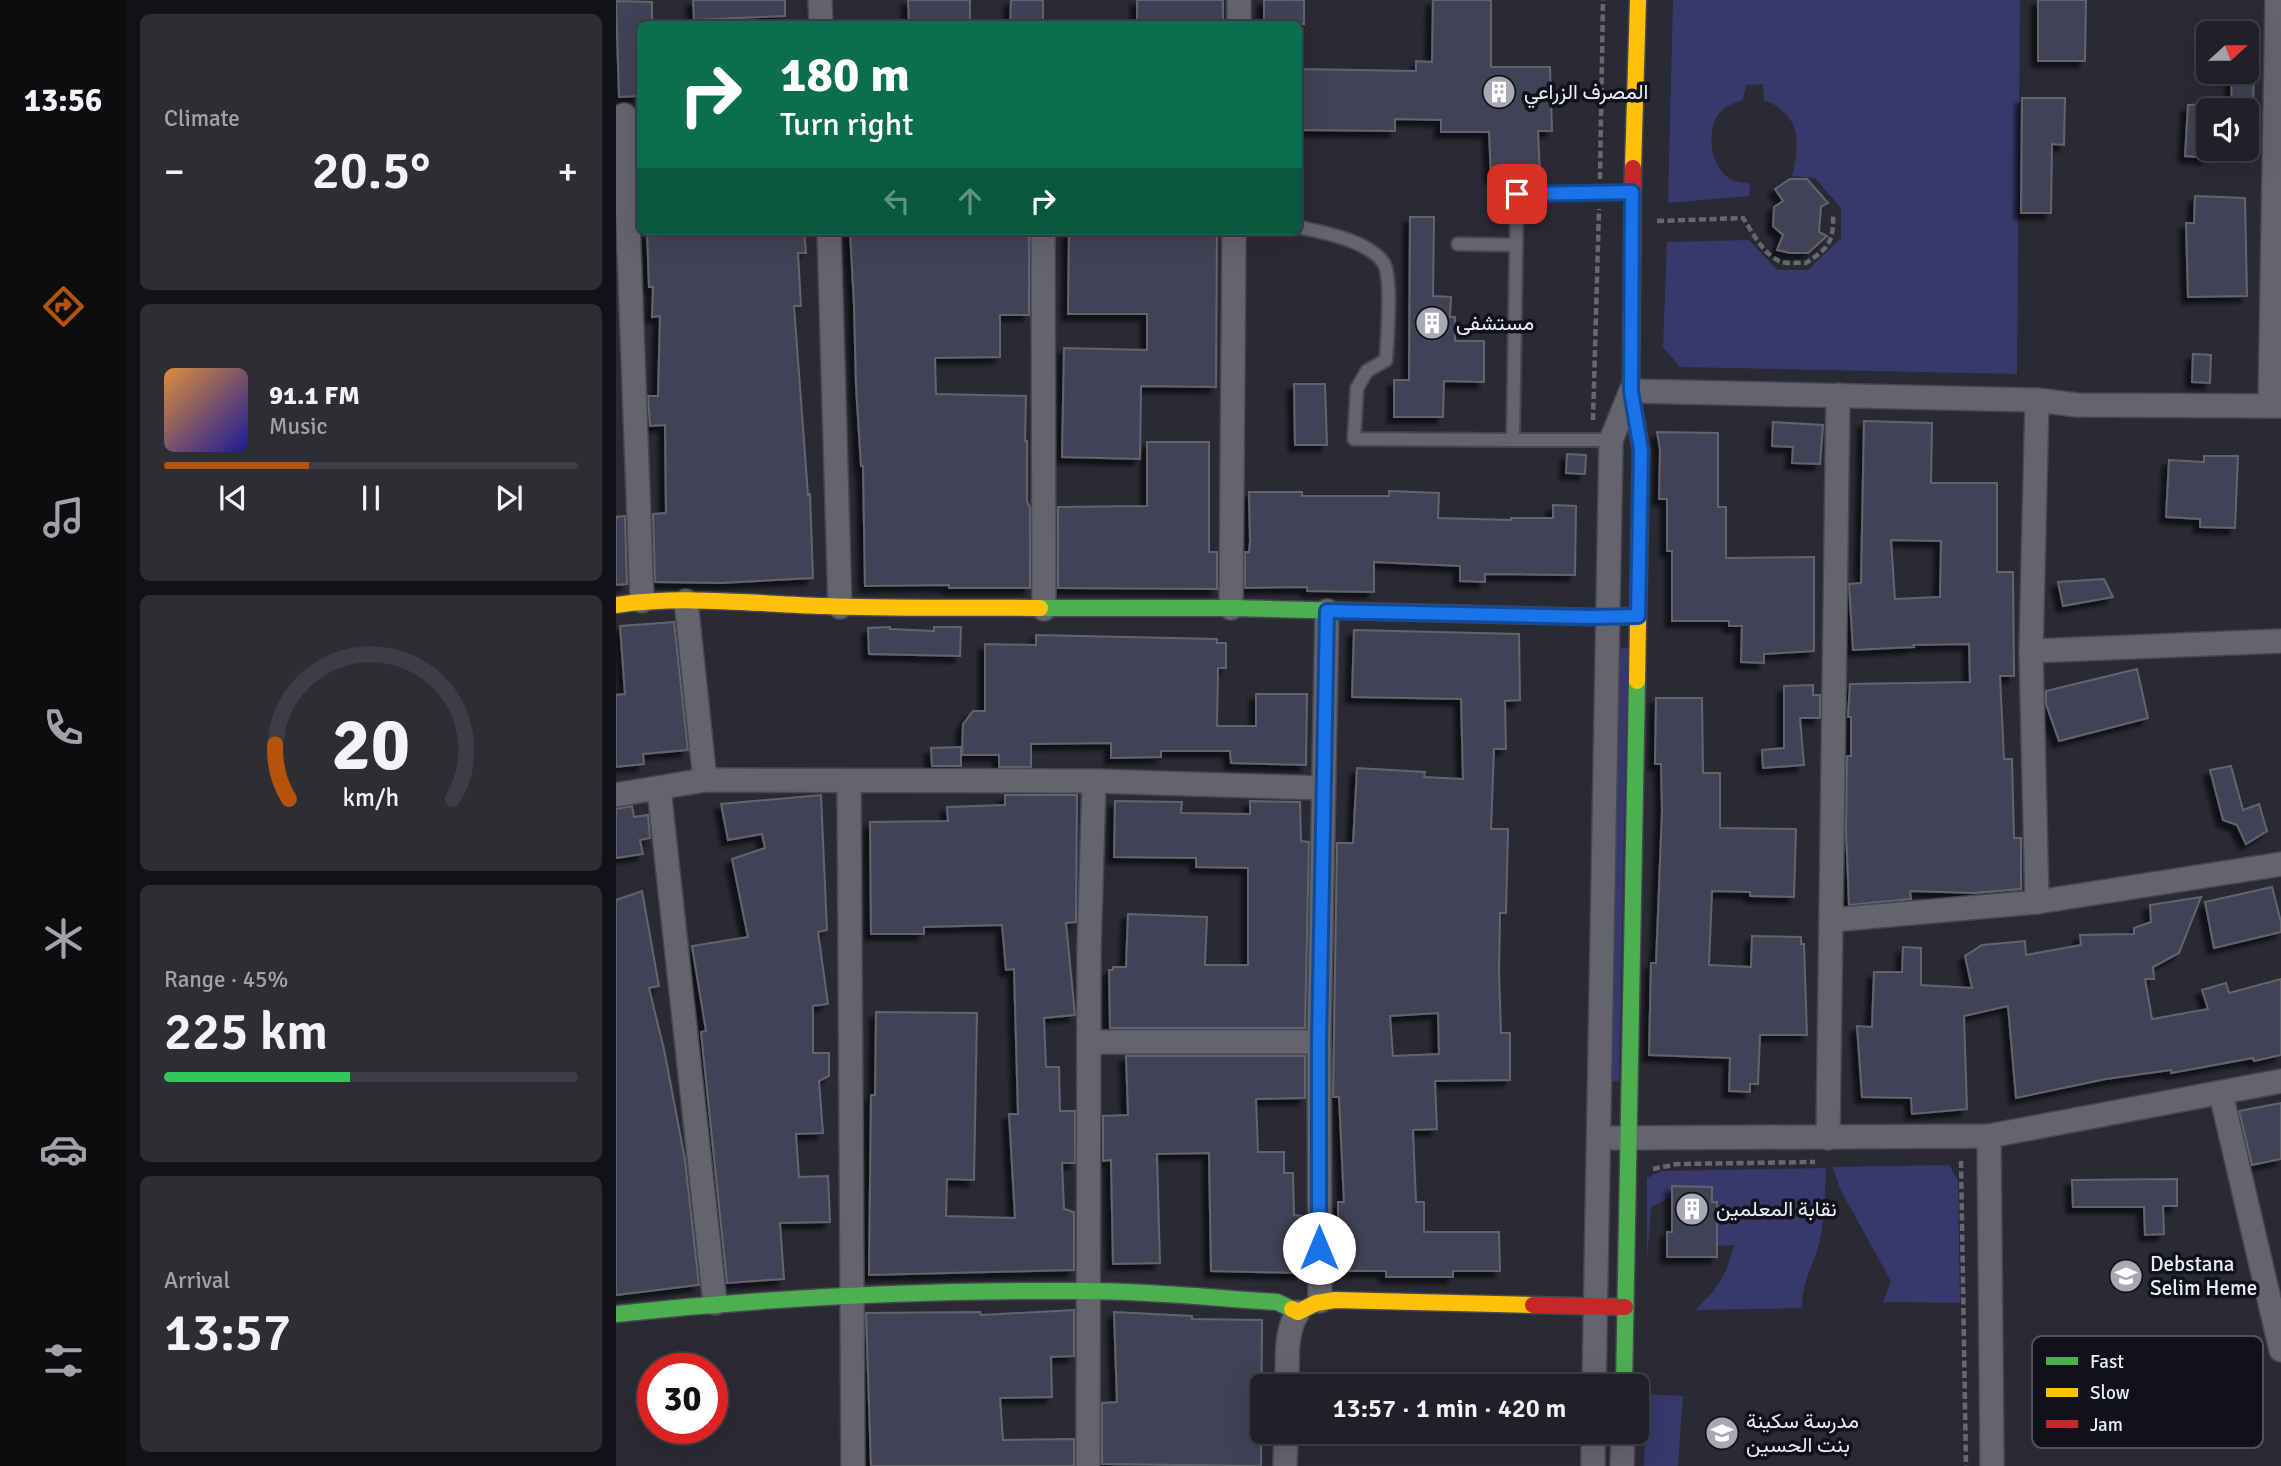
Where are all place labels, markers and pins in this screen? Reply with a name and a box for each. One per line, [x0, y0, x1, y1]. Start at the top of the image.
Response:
building icon: المصرف الزراعي [1480, 73, 1518, 111]
place label: المصرف الزراعي [1524, 79, 1648, 109]
pin [1487, 164, 1547, 224]
building icon: مستشفى [1413, 304, 1451, 342]
place label: مستشفى [1456, 310, 1534, 336]
building icon: نقابة المعلمين [1673, 1190, 1711, 1228]
place label: نقابة المعلمين [1716, 1196, 1837, 1222]
place label: Debstana Selim Heme [2150, 1251, 2257, 1301]
school or university icon: Debstana Selim Heme [2107, 1257, 2145, 1295]
place label: مدرسة سكينة بنت الحسين [1746, 1408, 1859, 1458]
school or university icon: مدرسة سكينة بنت الحسين [1703, 1414, 1741, 1452]

